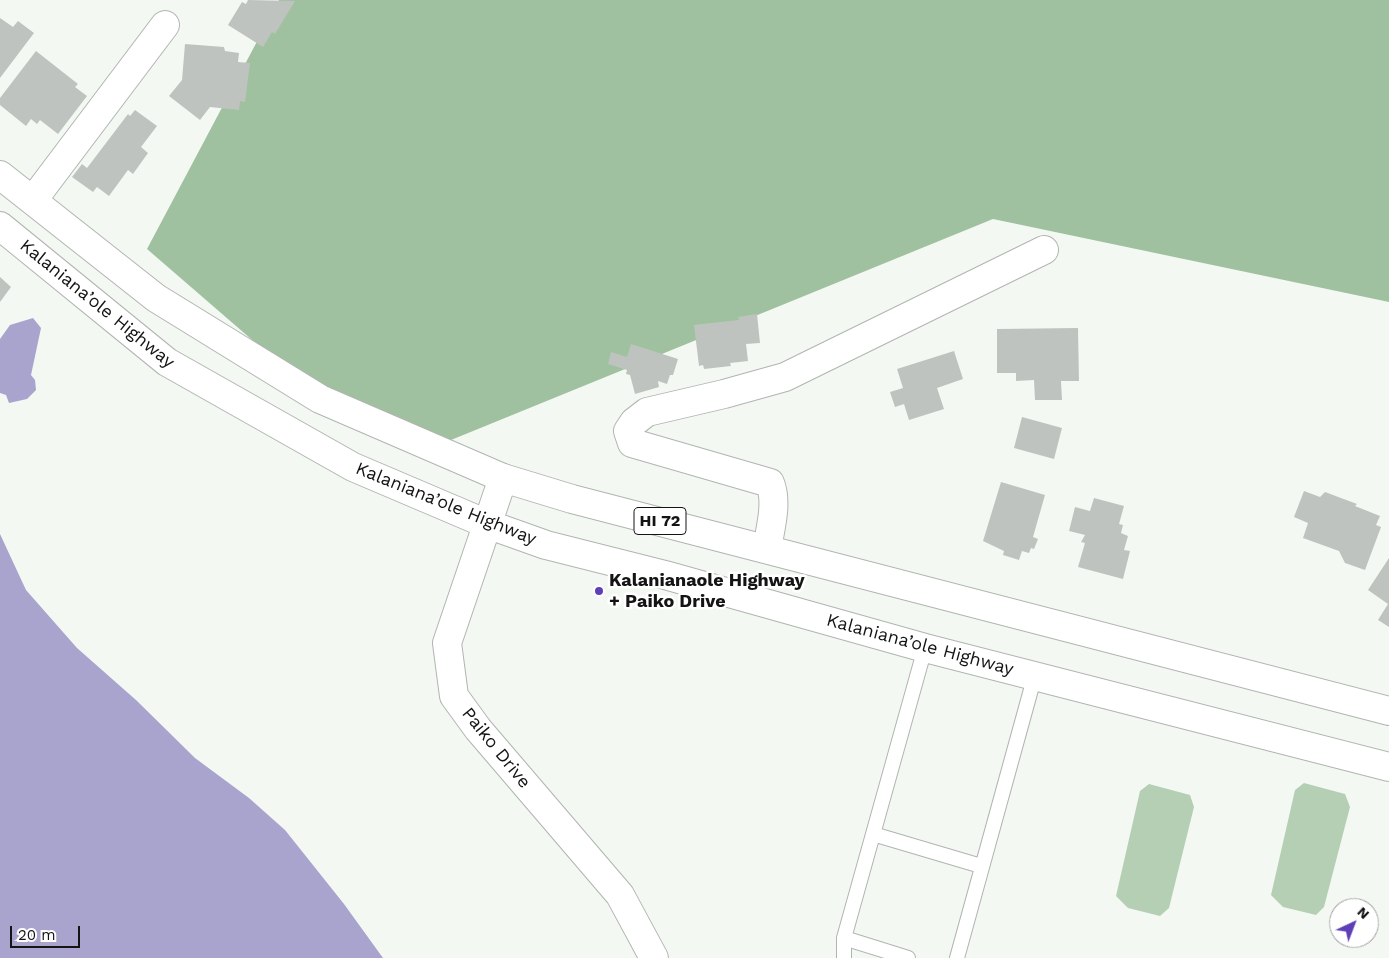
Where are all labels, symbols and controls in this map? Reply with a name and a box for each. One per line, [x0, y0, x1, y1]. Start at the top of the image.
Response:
street label: Kalaniana’ole Highway [15, 235, 179, 373]
street label: Kalaniana’ole Highway [353, 458, 539, 550]
road number: HI 72 [634, 508, 686, 534]
place label: Kalanianaole Highway + Paiko Drive [609, 570, 805, 612]
marker: Kalanianaole Highway + Paiko Drive [593, 585, 605, 597]
street label: Kalaniana’ole Highway [824, 610, 1016, 680]
street label: Paiko Drive [457, 703, 535, 793]
north arrow [1329, 898, 1379, 948]
text: N [1354, 903, 1373, 922]
scale bar [12, 916, 82, 948]
text: 20 m [18, 926, 56, 944]

